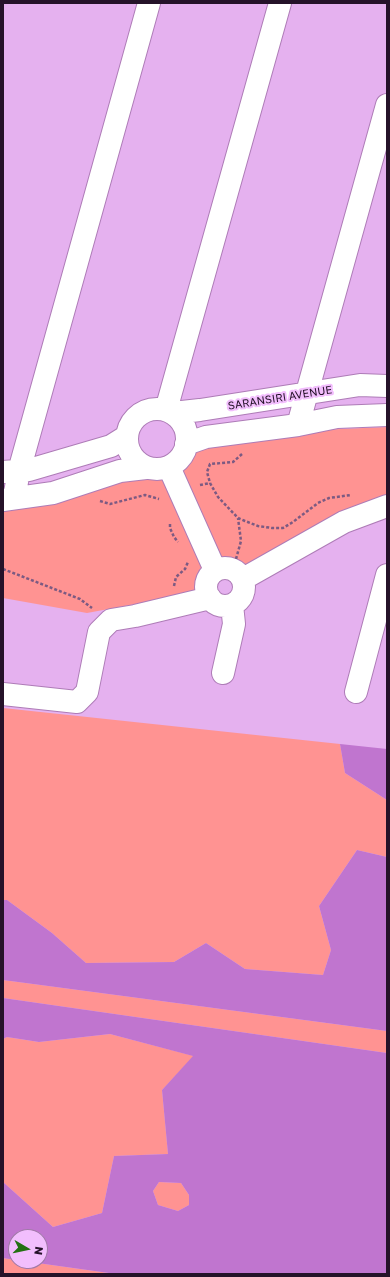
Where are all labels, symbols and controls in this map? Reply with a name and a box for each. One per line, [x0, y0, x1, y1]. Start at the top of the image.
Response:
street label: SARANSIRI AVENUE [227, 383, 333, 413]
north arrow [8, 1229, 48, 1269]
text: N [32, 1246, 46, 1256]

